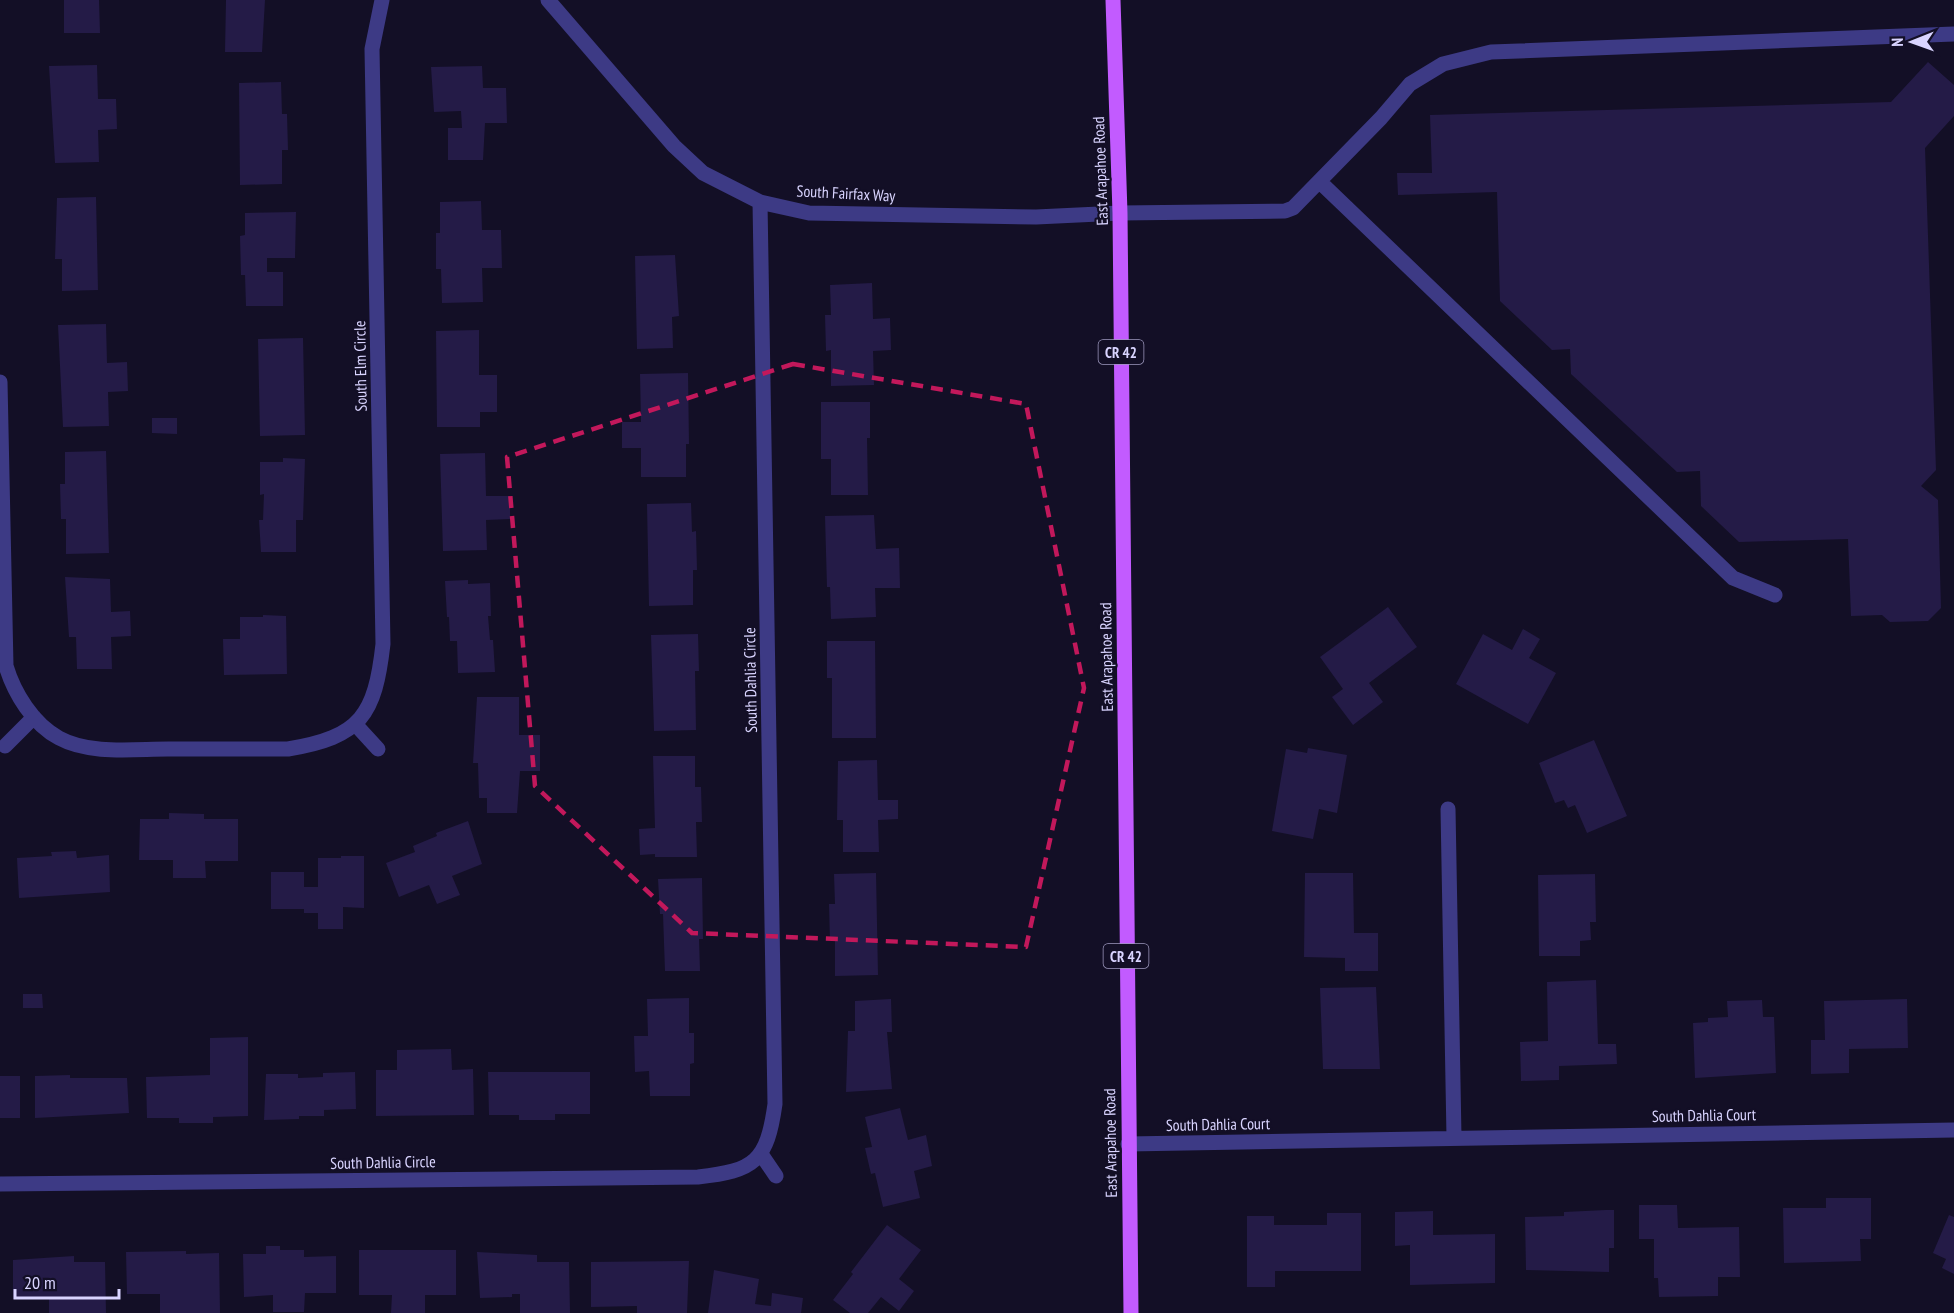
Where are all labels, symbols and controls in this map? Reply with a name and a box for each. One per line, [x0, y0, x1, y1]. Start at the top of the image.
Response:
north arrow [1882, 12, 1942, 72]
text: N [1887, 38, 1907, 47]
street label: East Arapahoe Road [1088, 116, 1112, 226]
street label: South Fairfax Way [796, 180, 896, 206]
street label: South Elm Circle [349, 320, 371, 412]
road number: CR 42 [1098, 340, 1144, 364]
street label: East Arapahoe Road [1095, 602, 1117, 712]
street label: South Dahlia Circle [739, 627, 761, 733]
road number: CR 42 [1104, 944, 1148, 968]
street label: East Arapahoe Road [1099, 1088, 1121, 1198]
street label: South Dahlia Court [1652, 1104, 1757, 1126]
street label: South Dahlia Court [1166, 1113, 1271, 1135]
street label: South Dahlia Circle [330, 1151, 436, 1173]
scale bar [15, 1262, 118, 1300]
text: 20 m [24, 1271, 56, 1294]

